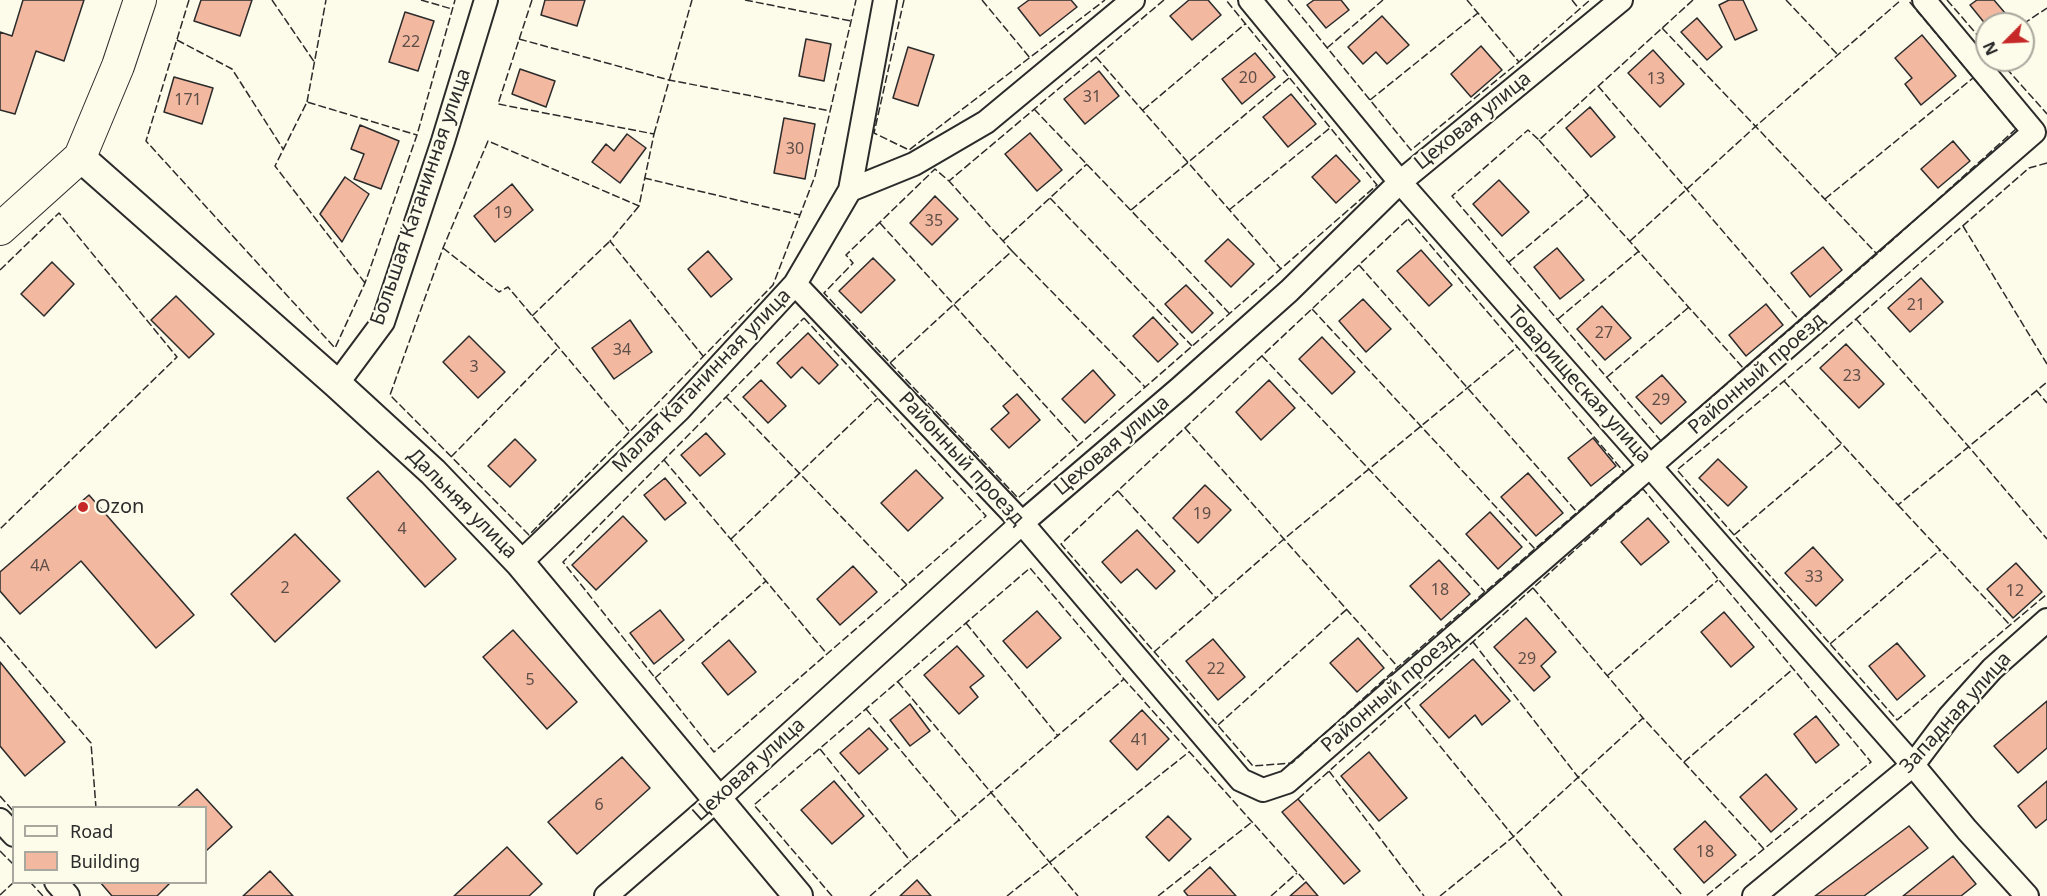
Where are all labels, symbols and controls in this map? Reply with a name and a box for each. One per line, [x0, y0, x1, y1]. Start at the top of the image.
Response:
north arrow [1975, 12, 2035, 72]
house number: 22 [402, 32, 420, 52]
text: N [1978, 38, 2003, 59]
street label: Большая Катанинная улица [366, 65, 476, 329]
street label: Цеховая улица [1410, 67, 1536, 175]
house number: 20 [1239, 68, 1257, 88]
house number: 13 [1647, 69, 1665, 89]
house number: 31 [1083, 87, 1101, 107]
house number: 171 [174, 90, 202, 110]
house number: 30 [786, 139, 804, 159]
house number: 19 [494, 203, 512, 223]
house number: 35 [925, 211, 943, 231]
street label: Малая Катанинная улица [608, 284, 796, 478]
house number: 21 [1907, 295, 1925, 315]
street label: Товарищеская улица [1502, 302, 1656, 468]
street label: Районный проезд [1684, 308, 1830, 440]
house number: 27 [1595, 323, 1613, 343]
house number: 34 [613, 340, 631, 360]
house number: 3 [469, 357, 479, 377]
house number: 23 [1843, 366, 1861, 386]
street label: Районный проезд [893, 387, 1029, 531]
house number: 29 [1652, 390, 1670, 410]
street label: Цеховая улица [1050, 391, 1174, 501]
street label: Дальняя улица [402, 444, 522, 564]
place label: Ozon [95, 495, 144, 519]
marker: Ozon [76, 500, 90, 514]
house number: 19 [1193, 504, 1211, 524]
house number: 4 [397, 519, 407, 539]
house number: 4А [30, 556, 50, 576]
house number: 33 [1805, 567, 1823, 587]
house number: 2 [280, 578, 290, 598]
house number: 18 [1431, 580, 1449, 600]
house number: 12 [2006, 581, 2024, 601]
street label: Районный проезд [1317, 626, 1463, 758]
street label: Западная улица [1895, 647, 2017, 779]
house number: 29 [1518, 649, 1536, 669]
house number: 22 [1207, 659, 1225, 679]
house number: 5 [525, 670, 535, 690]
street label: Цеховая улица [688, 713, 810, 827]
house number: 41 [1131, 730, 1149, 750]
house number: 6 [594, 795, 604, 815]
legend [12, 806, 207, 884]
text: Road [70, 819, 113, 843]
house number: 18 [1696, 842, 1714, 862]
text: Building [70, 849, 140, 873]

